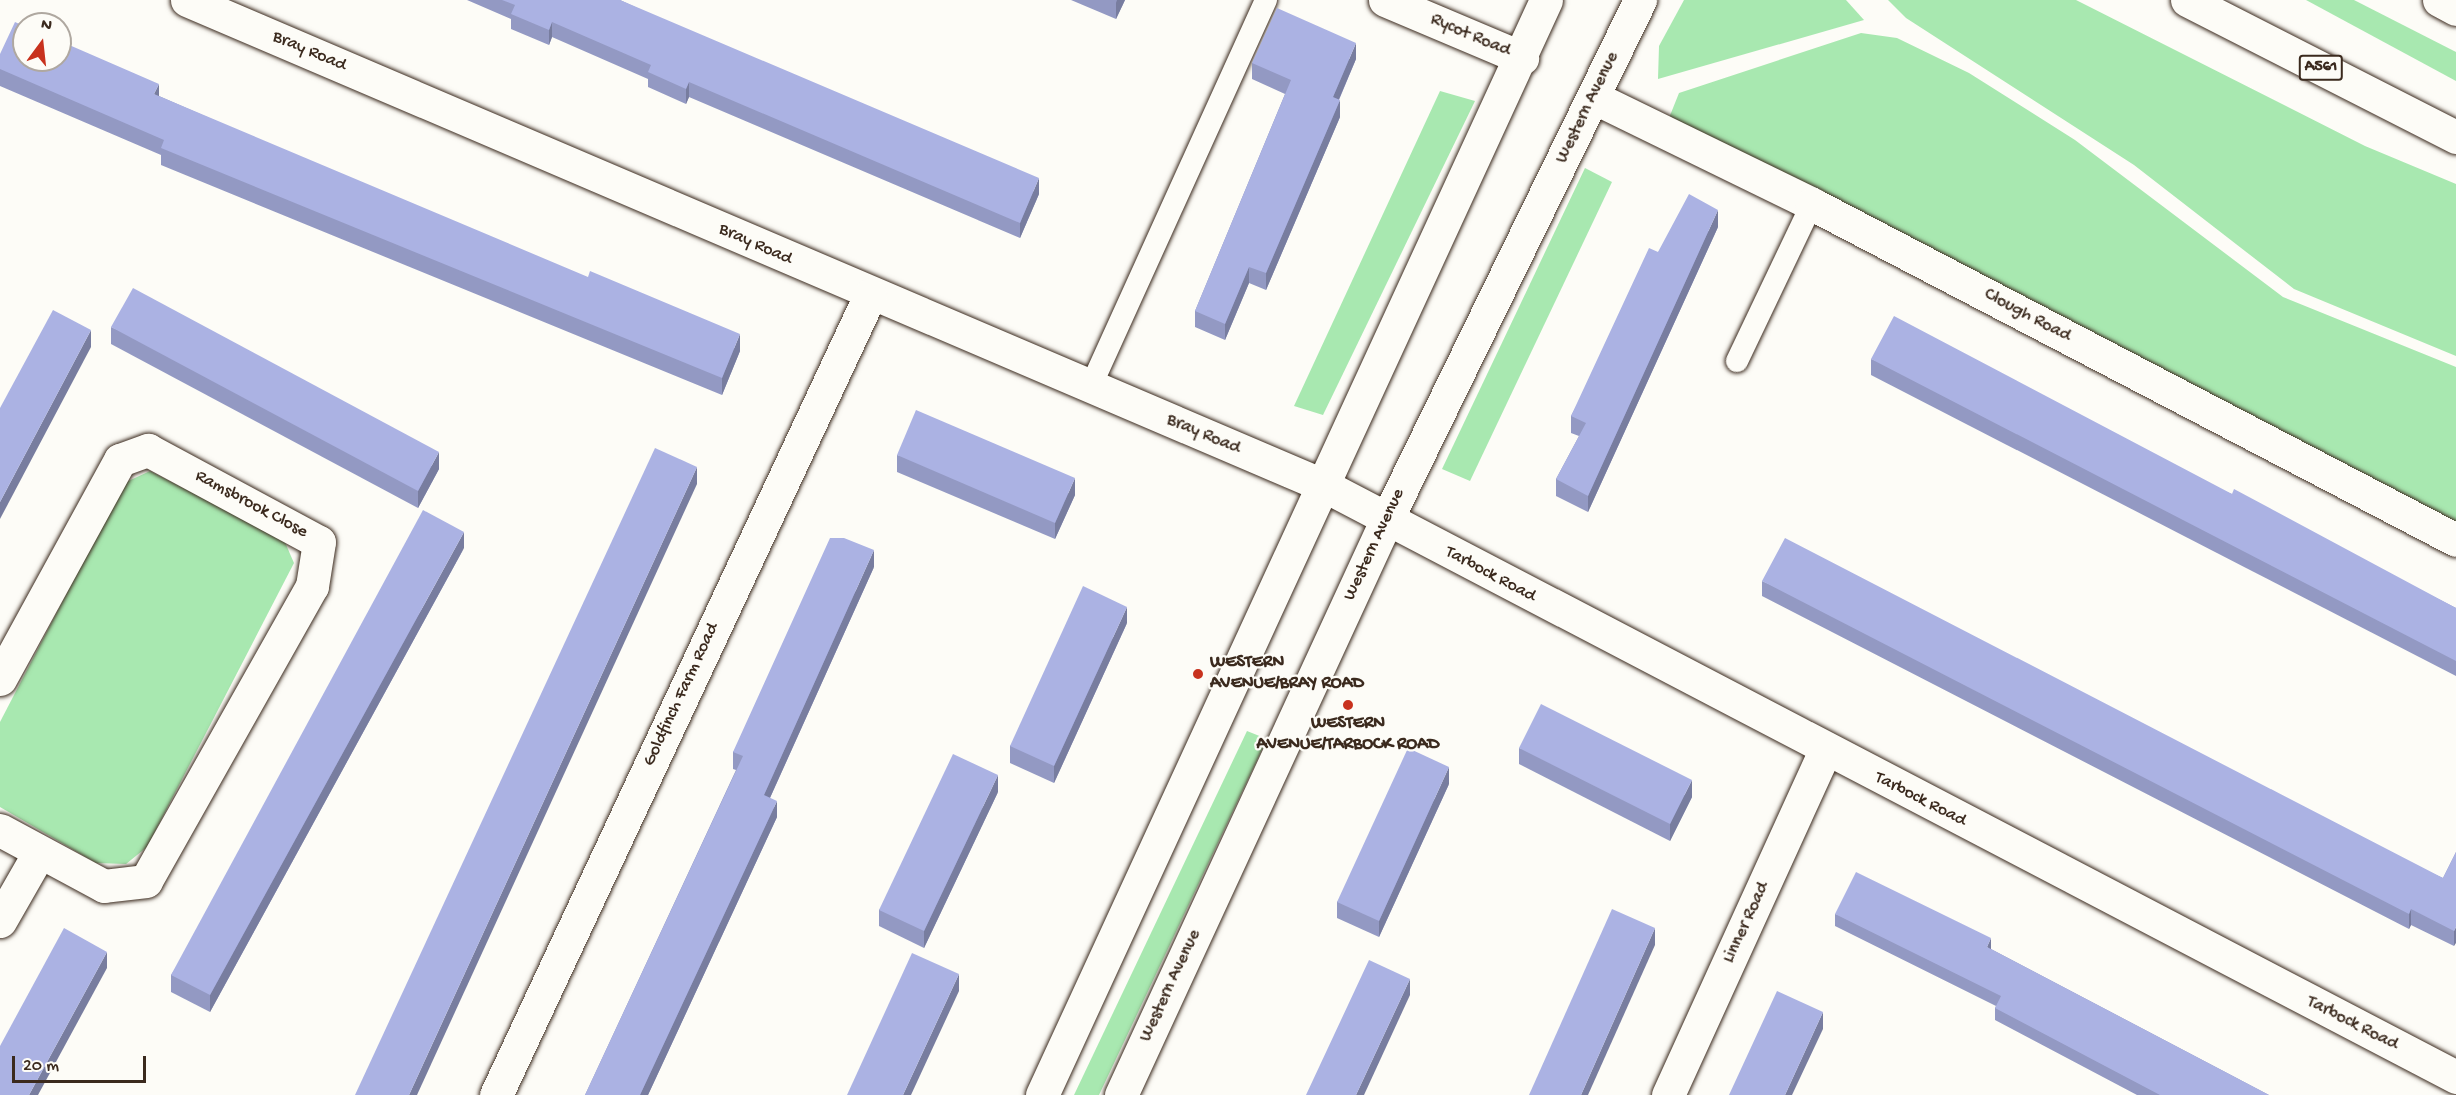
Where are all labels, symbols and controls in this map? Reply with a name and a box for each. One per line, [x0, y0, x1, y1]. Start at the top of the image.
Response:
street label: Rycot Road [1427, 10, 1513, 62]
north arrow [12, 12, 72, 72]
text: N [39, 16, 54, 37]
street label: Bray Road [269, 27, 349, 77]
street label: Western Avenue [1552, 49, 1624, 167]
road number: A561 [2298, 55, 2344, 81]
street label: Bray Road [715, 219, 795, 271]
street label: Clough Road [1980, 284, 2074, 348]
street label: Bray Road [1163, 410, 1243, 460]
street label: Ramsbrook Close [191, 466, 311, 544]
street label: Western Avenue [1340, 486, 1410, 604]
street label: Tarbock Road [1441, 542, 1539, 608]
street label: Goldfinch Farm Road [639, 620, 725, 770]
place label: WESTERN AVENUE/BRAY ROAD [1210, 653, 1364, 696]
marker: WESTERN AVENUE/BRAY ROAD [1191, 667, 1205, 681]
marker: WESTERN AVENUE/TARBOCK ROAD [1341, 698, 1355, 712]
place label: WESTERN AVENUE/TARBOCK ROAD [1256, 714, 1440, 756]
street label: Tarbock Road [1871, 768, 1969, 832]
street label: Linner Road [1719, 879, 1775, 967]
street label: Western Avenue [1136, 927, 1206, 1045]
street label: Tarbock Road [2303, 992, 2401, 1056]
scale bar [15, 1044, 148, 1082]
text: 20 m [23, 1056, 59, 1077]

